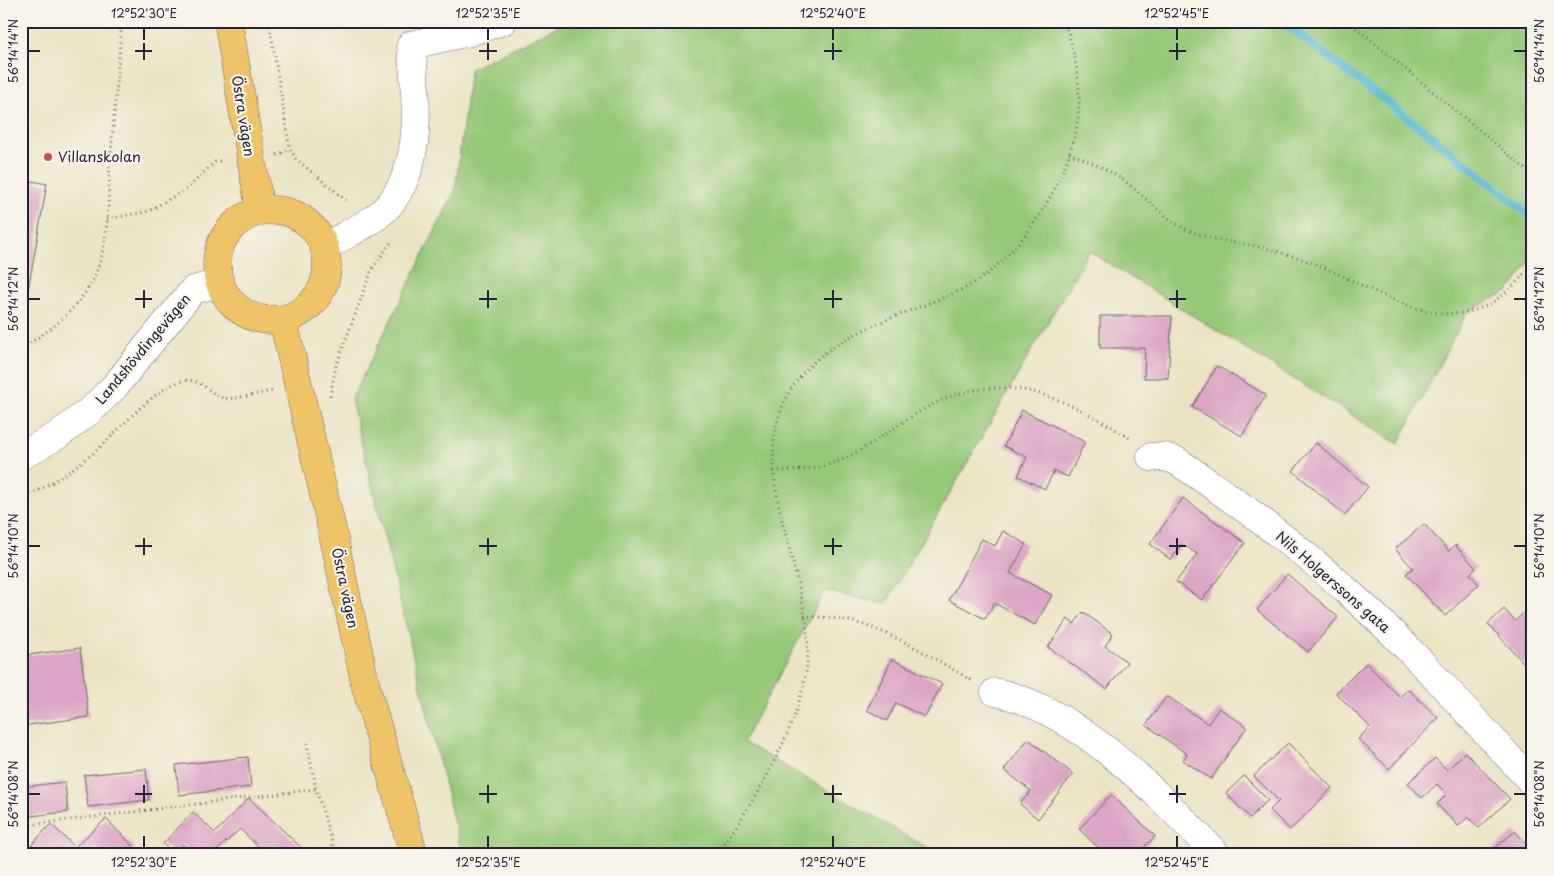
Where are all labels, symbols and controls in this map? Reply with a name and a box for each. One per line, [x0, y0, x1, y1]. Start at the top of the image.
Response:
text: 12°52'30"E [111, 4, 177, 22]
text: 12°52'35"E [455, 4, 521, 22]
text: 12°52'40"E [800, 4, 866, 22]
text: 12°52'45"E [1145, 4, 1209, 22]
text: 56°14'14"N [4, 19, 22, 83]
text: 56°14'14"N [1530, 19, 1548, 83]
street label: Östra vägen [227, 74, 260, 158]
place label: Villanskolan [58, 146, 141, 167]
marker: Villanskolan [42, 151, 54, 163]
text: 56°14'12"N [4, 267, 22, 331]
text: 56°14'12"N [1530, 267, 1548, 331]
street label: Landshövdingevägen [90, 289, 195, 409]
text: 56°14'10"N [4, 513, 22, 579]
text: 56°14'10"N [1530, 513, 1548, 579]
street label: Nils Holgerssons gata [1271, 526, 1395, 637]
street label: Östra vägen [327, 546, 364, 630]
text: 56°14'08"N [4, 760, 22, 828]
text: 56°14'08"N [1530, 760, 1548, 828]
text: 12°52'30"E [111, 853, 177, 871]
text: 12°52'35"E [455, 853, 521, 871]
text: 12°52'40"E [800, 853, 866, 871]
text: 12°52'45"E [1145, 853, 1209, 871]

